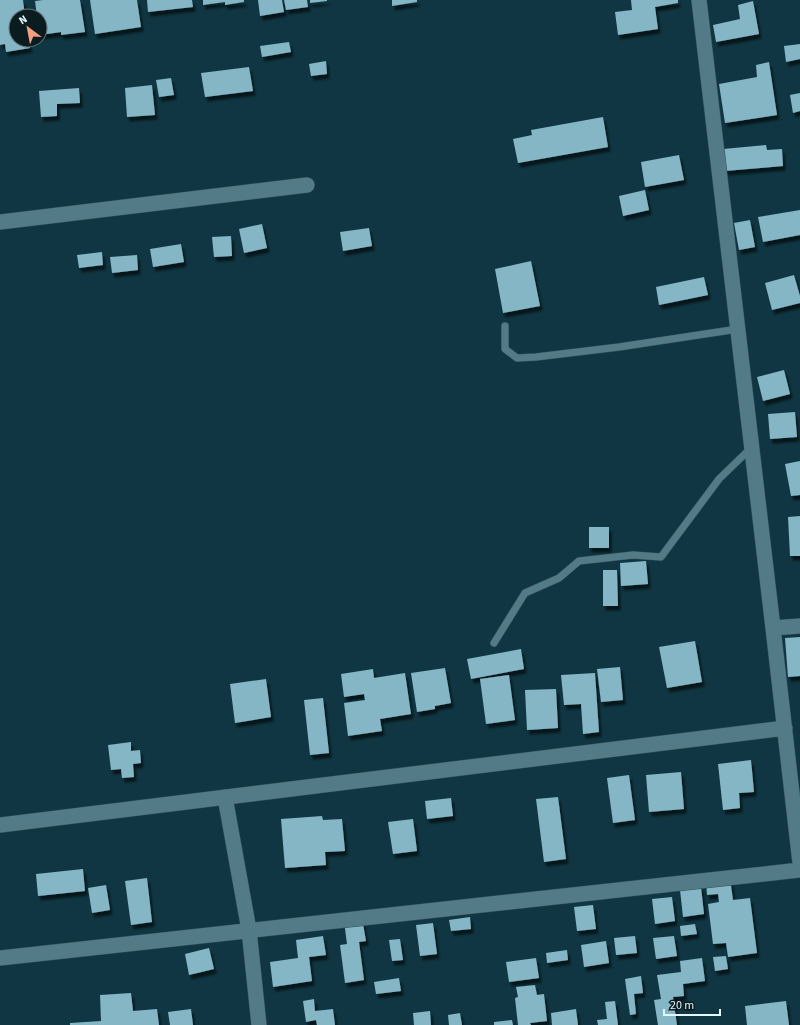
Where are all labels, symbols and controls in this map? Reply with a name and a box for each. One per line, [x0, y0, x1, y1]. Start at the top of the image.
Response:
north arrow [8, 8, 48, 48]
text: N [16, 12, 30, 28]
scale bar [664, 991, 720, 1017]
text: 20 m [670, 997, 694, 1014]

